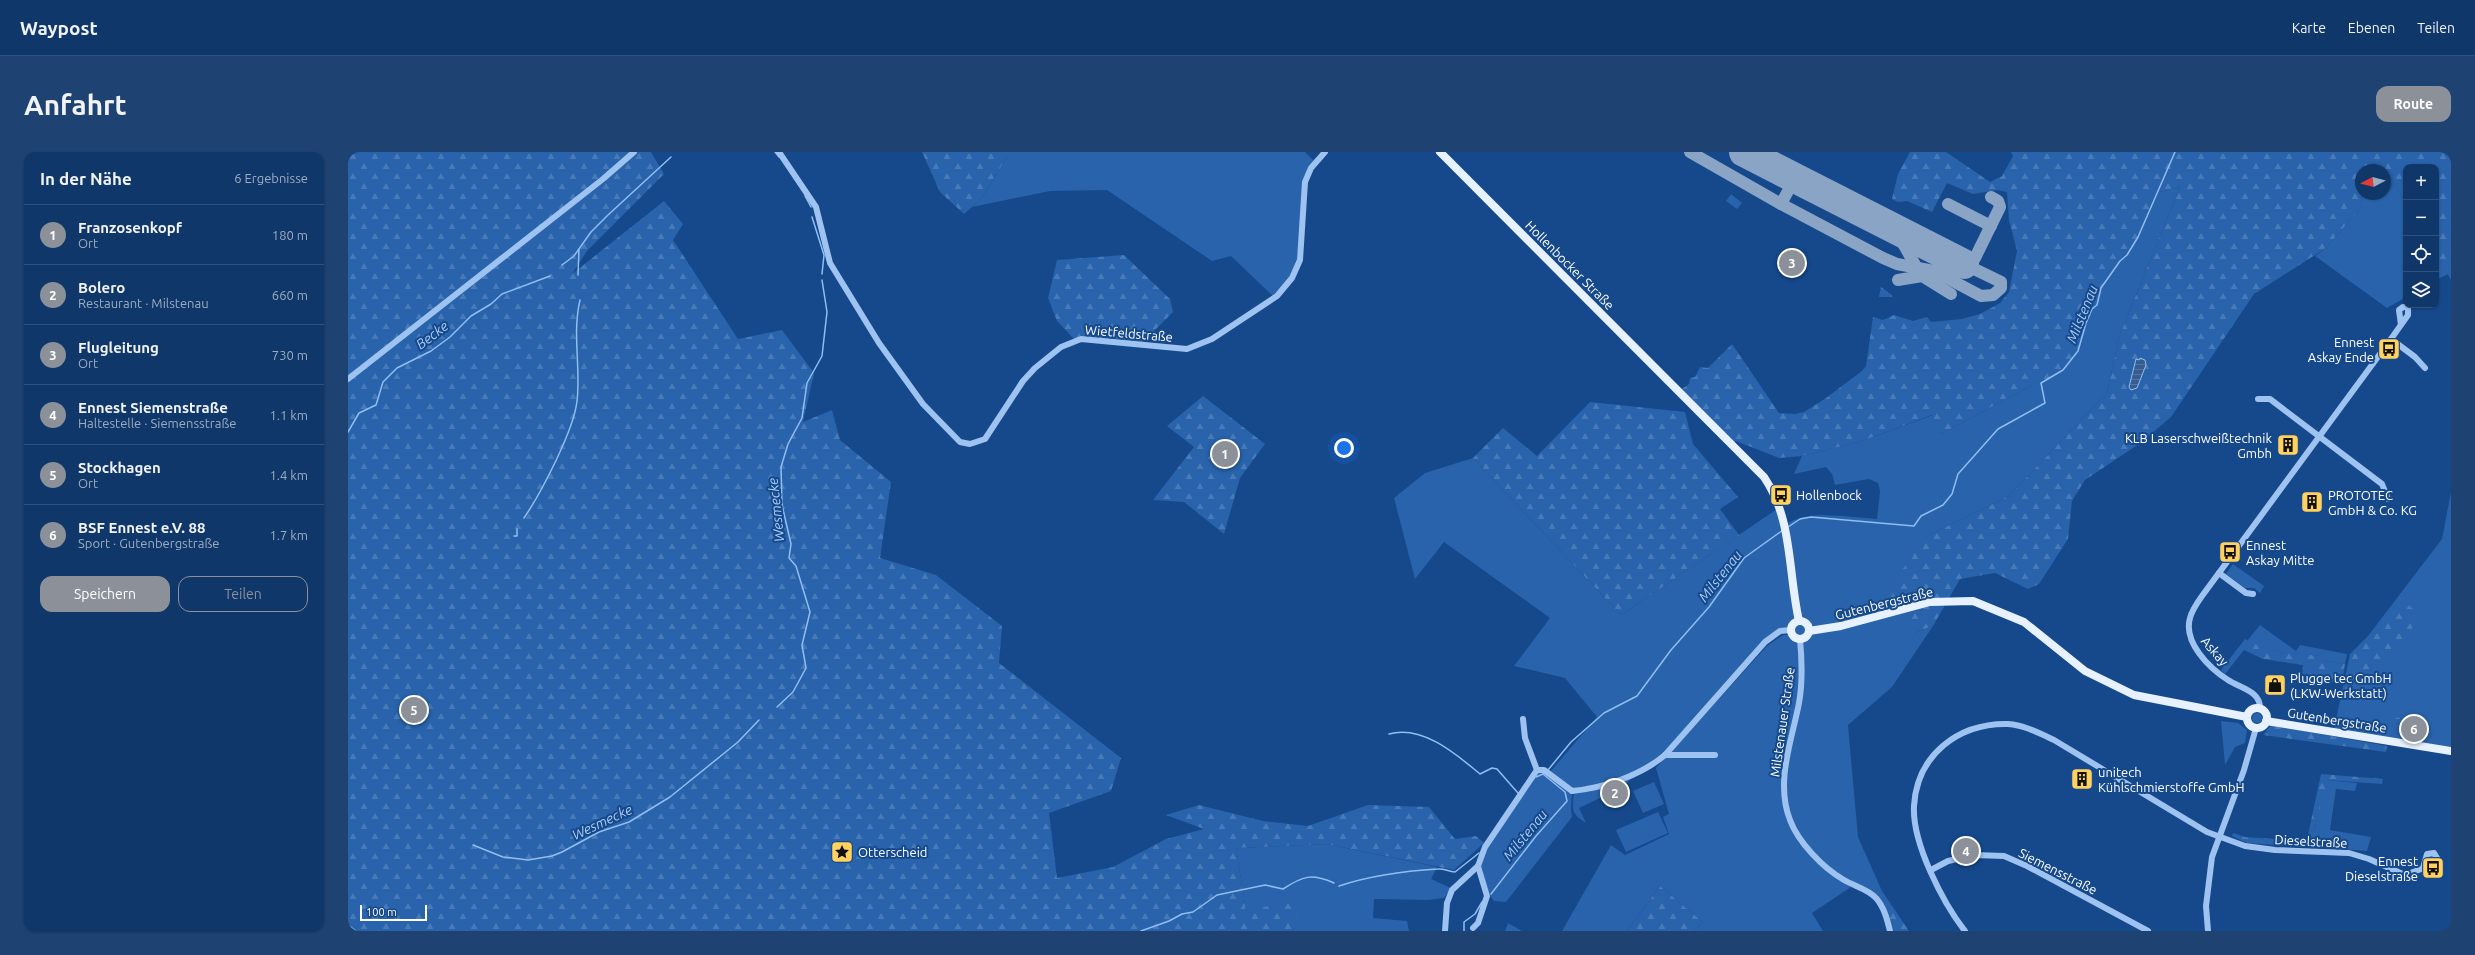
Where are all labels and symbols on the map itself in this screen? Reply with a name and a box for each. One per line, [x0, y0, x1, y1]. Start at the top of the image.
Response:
north arrow [2355, 164, 2391, 200]
street label: Hollenbocker Straße [1523, 218, 1617, 312]
pin: 3 [1779, 248, 1805, 278]
water label: Milstenau [2063, 282, 2101, 345]
water label: Becke [413, 318, 451, 352]
street label: Wietfeldstraße [1084, 322, 1174, 344]
place label: Ennest Askay Ende [2308, 335, 2374, 364]
bus stop icon: Ennest Askay Ende [2376, 336, 2402, 362]
place label: KLB Laserschweißtechnik Gmbh [2125, 431, 2272, 460]
building icon: KLB Laserschweißtechnik Gmbh [2275, 432, 2301, 458]
your location [1334, 438, 1354, 458]
pin: 1 [1212, 439, 1238, 469]
water label: Wesmecke [765, 477, 787, 543]
bus stop icon: Hollenbock [1768, 482, 1794, 508]
place label: Hollenbock [1796, 488, 1862, 502]
place label: PROTOTEC GmbH & Co. KG [2328, 488, 2417, 517]
building icon: PROTOTEC GmbH & Co. KG [2299, 489, 2325, 515]
place label: Ennest Askay Mitte [2246, 538, 2315, 567]
bus stop icon: Ennest Askay Mitte [2217, 539, 2243, 565]
water label: Milstenau [1695, 547, 1745, 605]
street label: Gutenbergstraße [1834, 584, 1934, 622]
street label: Askay [2199, 634, 2231, 668]
street label: Milstenauer Straße [1767, 666, 1797, 778]
place label: Plugge tec GmbH (LKW-Werkstatt) [2290, 671, 2392, 701]
shop icon: Plugge tec GmbH (LKW-Werkstatt) [2262, 672, 2288, 698]
pin: 5 [401, 695, 427, 725]
street label: Gutenbergstraße [2286, 705, 2388, 735]
pin: 6 [2401, 714, 2427, 744]
place label: unitech Kühlschmierstoffe GmbH [2098, 765, 2245, 794]
building icon: unitech Kühlschmierstoffe GmbH [2069, 766, 2095, 792]
pin: 2 [1602, 778, 1628, 808]
water label: Wesmecke [569, 801, 635, 843]
water label: Milstenau [1500, 806, 1551, 864]
street label: Dieselstraße [2274, 832, 2348, 850]
pin: 4 [1953, 836, 1979, 866]
place icon: Otterscheid [829, 839, 855, 865]
place label: Otterscheid [858, 845, 927, 859]
street label: Siemensstraße [2017, 845, 2099, 897]
place label: Ennest Dieselstraße [2345, 854, 2418, 883]
bus stop icon: Ennest Dieselstraße [2420, 855, 2446, 881]
scale bar [360, 903, 427, 922]

